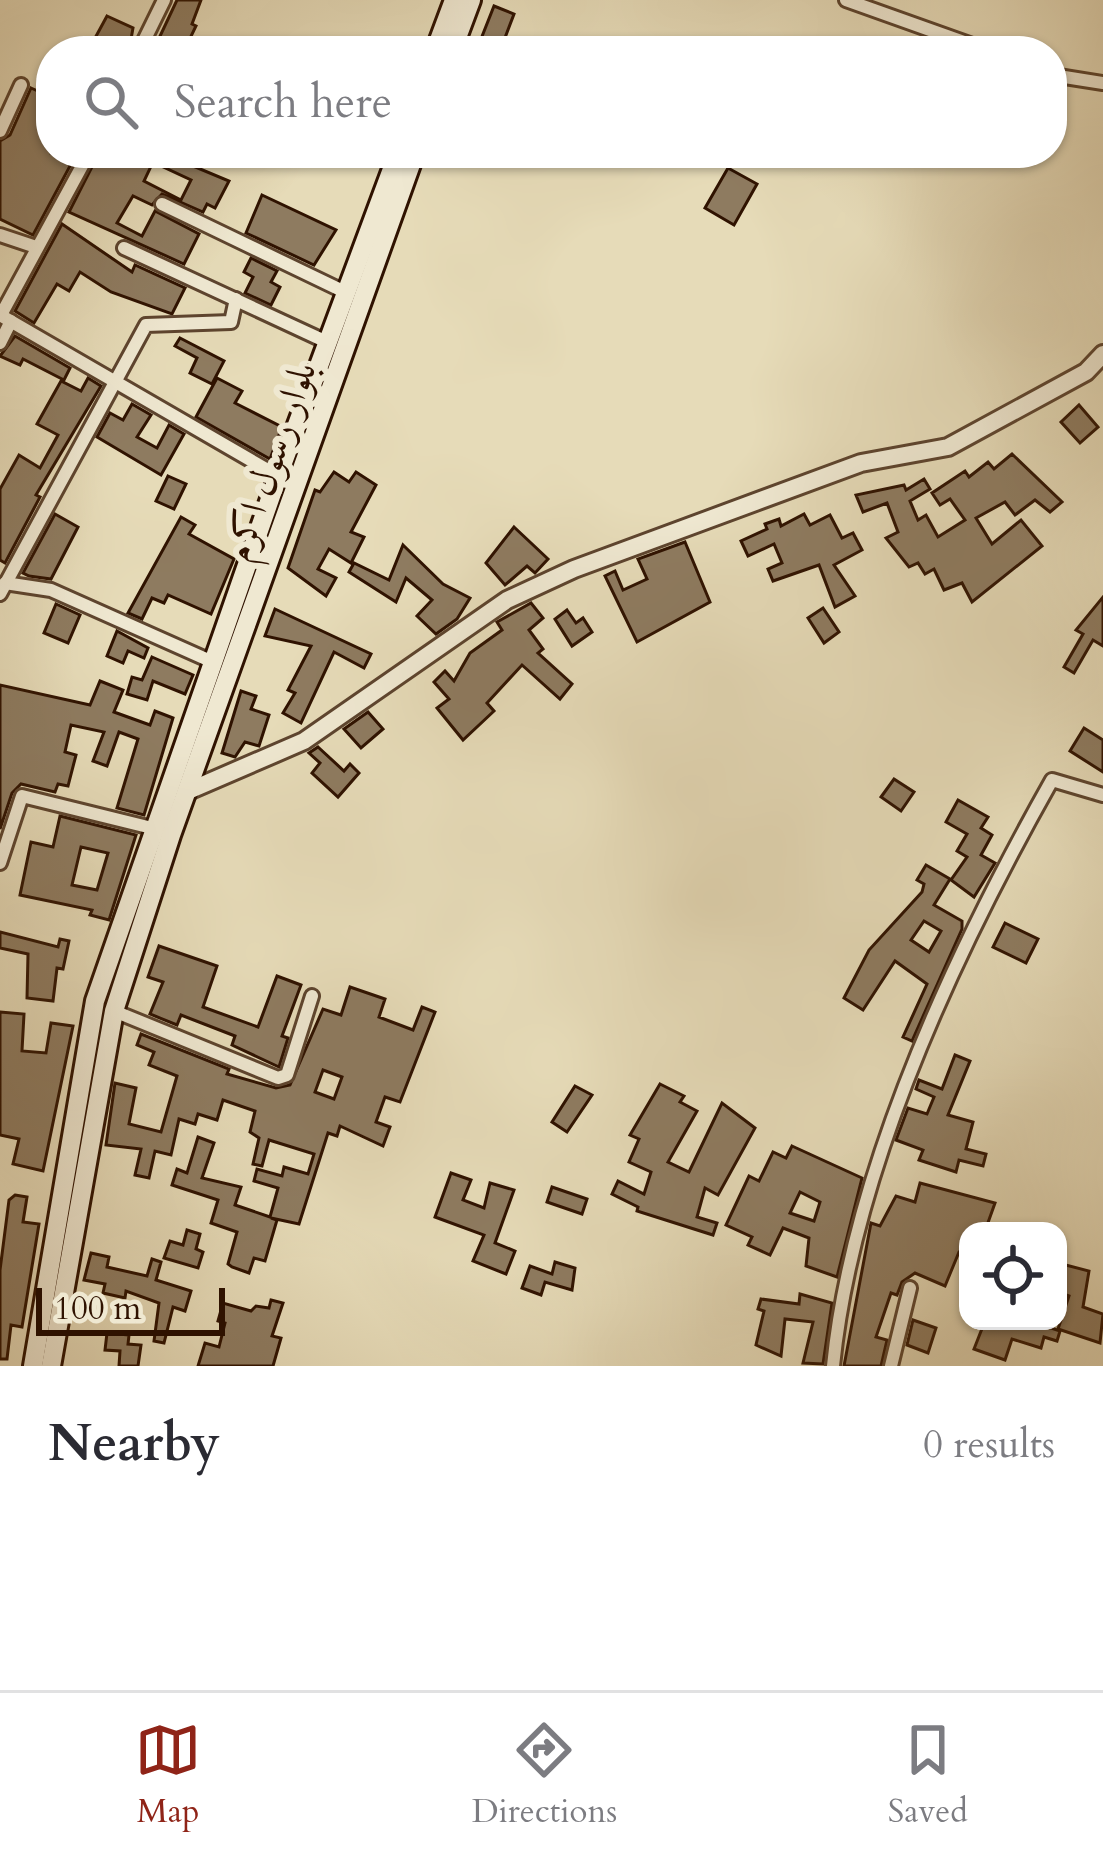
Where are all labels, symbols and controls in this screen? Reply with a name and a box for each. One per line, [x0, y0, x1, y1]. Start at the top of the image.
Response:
search box [36, 36, 1067, 168]
icon: search [78, 69, 144, 135]
text: Search here [174, 72, 392, 133]
street label: بلوار رسول اکرم [211, 354, 336, 571]
map controls [959, 1222, 1067, 1330]
button: locate [959, 1222, 1067, 1330]
scale bar [36, 1282, 225, 1335]
text: 100 m [54, 1286, 141, 1331]
text: Nearby [48, 1409, 220, 1479]
text: 0 results [923, 1418, 1055, 1471]
tab: Map [135, 1717, 201, 1834]
tab: Directions [472, 1717, 617, 1834]
tab: Saved [888, 1717, 968, 1834]

